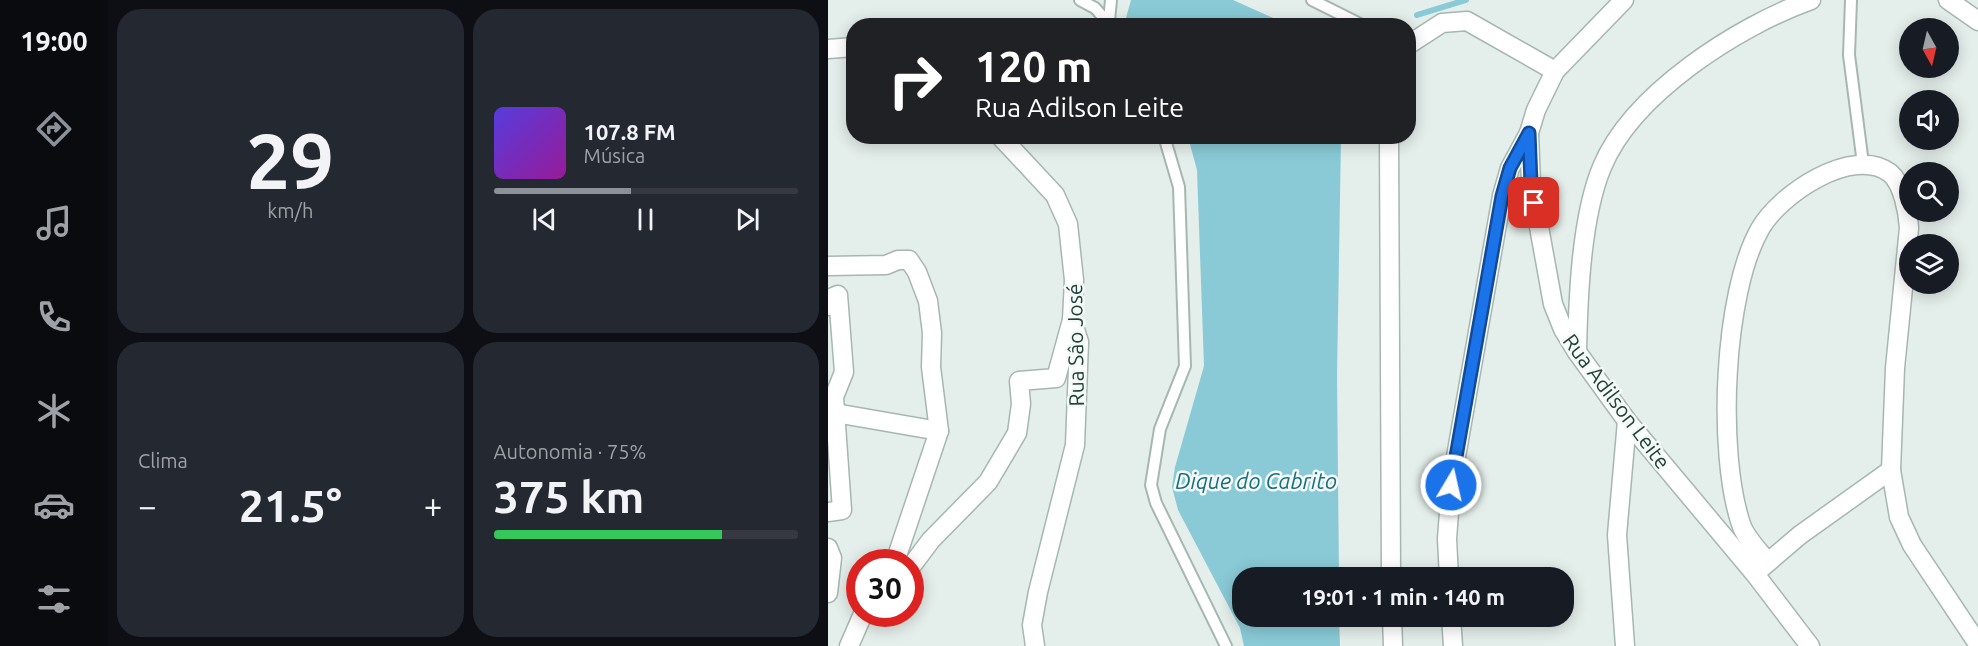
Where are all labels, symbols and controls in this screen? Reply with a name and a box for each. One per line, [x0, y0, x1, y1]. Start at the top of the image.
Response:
north arrow [1899, 18, 1959, 78]
map controls [1899, 18, 1959, 294]
text: 19:00 [20, 26, 88, 56]
icon: right [876, 42, 954, 120]
text: 120 m [975, 43, 1092, 90]
button: sound [1899, 90, 1959, 150]
text: Rua Adilson Leite [975, 92, 1184, 122]
icon: directions [33, 108, 75, 150]
text: 29 [246, 116, 334, 204]
text: 107.8 FM [584, 119, 676, 144]
text: Música [584, 144, 645, 167]
button: search [1899, 162, 1959, 222]
pin [1508, 177, 1559, 228]
icon: arrive [1517, 186, 1550, 219]
text: km/h [267, 199, 313, 222]
icon: music [33, 202, 75, 244]
icon: previous [528, 203, 561, 236]
icon: pause [629, 203, 662, 236]
icon: next [731, 203, 764, 236]
button: layers [1899, 234, 1959, 294]
street label: Rua Sâo José [1062, 283, 1088, 407]
icon: phone [33, 296, 75, 338]
street label: Rua Adilson Leite [1558, 329, 1676, 473]
icon: climate [33, 390, 75, 432]
text: Autonomia · 75% [494, 440, 646, 463]
text: Clima [138, 449, 188, 472]
position arrow [1419, 453, 1483, 517]
water label: Dique do Cabrito [1175, 468, 1337, 493]
text: 375 km [494, 471, 644, 522]
text: 21.5° [239, 480, 342, 531]
icon: car [33, 484, 75, 526]
text: − [138, 487, 157, 524]
text: + [424, 487, 442, 524]
speed limit sign: 30 [846, 549, 924, 627]
icon: filters [33, 578, 75, 620]
text: 19:01 · 1 min · 140 m [1301, 584, 1505, 609]

